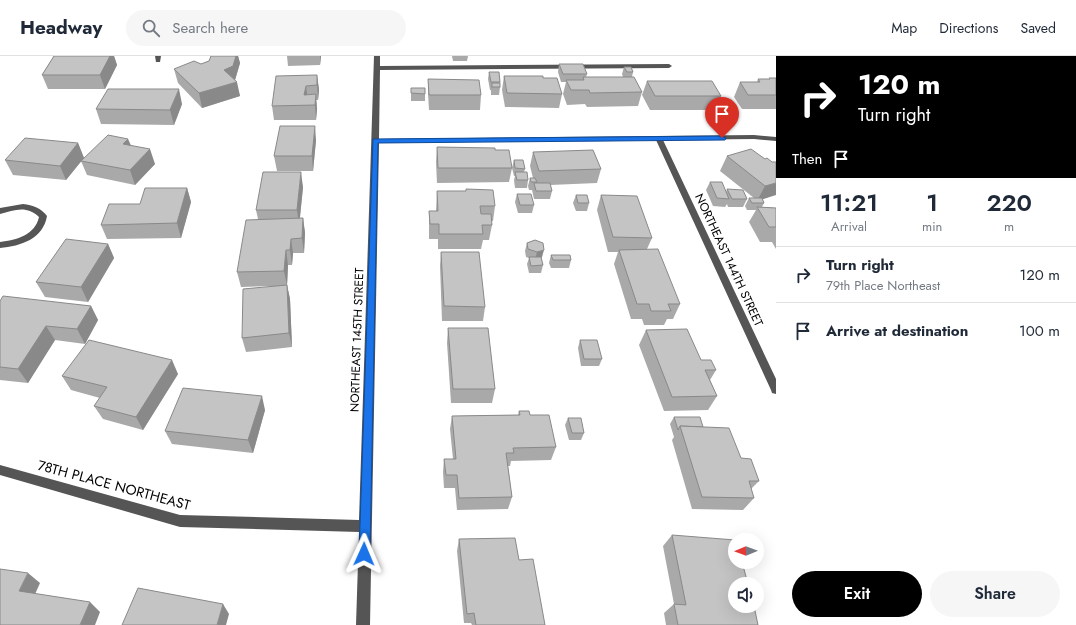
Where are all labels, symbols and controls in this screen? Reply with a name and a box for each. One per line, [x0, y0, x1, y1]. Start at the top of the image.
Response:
search box [126, 10, 406, 46]
text: Headway [20, 14, 102, 41]
icon: search [140, 17, 162, 39]
text: Search here [172, 17, 248, 39]
text: Map [891, 18, 917, 38]
text: Directions [939, 18, 999, 38]
text: Saved [1021, 18, 1056, 38]
text: 120 m [858, 64, 941, 105]
icon: right [792, 72, 844, 124]
pin [705, 97, 739, 138]
text: Turn right [858, 102, 930, 128]
icon: arrive [711, 103, 733, 125]
text: Then [792, 148, 822, 170]
icon: arrive [830, 148, 852, 170]
text: 11:21 [820, 185, 878, 220]
text: 1 [926, 185, 938, 220]
text: 220 [986, 185, 1032, 220]
street label: NORTHEAST 144TH STREET [690, 191, 768, 330]
text: Arrival [831, 217, 867, 236]
text: min [922, 217, 942, 236]
text: m [1004, 217, 1014, 236]
text: Turn right [826, 254, 894, 276]
icon: right [792, 264, 814, 286]
text: 120 m [1020, 264, 1060, 286]
street label: NORTHEAST 145TH STREET [345, 267, 369, 413]
text: 79th Place Northeast [826, 276, 940, 295]
icon: arrive [792, 320, 814, 342]
text: Arrive at destination [826, 320, 968, 342]
text: 100 m [1019, 320, 1060, 342]
street label: 78TH PLACE NORTHEAST [35, 455, 193, 515]
position arrow [343, 533, 385, 575]
north arrow [728, 533, 764, 569]
map controls [728, 533, 764, 613]
button: Exit [792, 571, 922, 617]
button: Share [930, 571, 1060, 617]
button: sound [728, 577, 764, 613]

